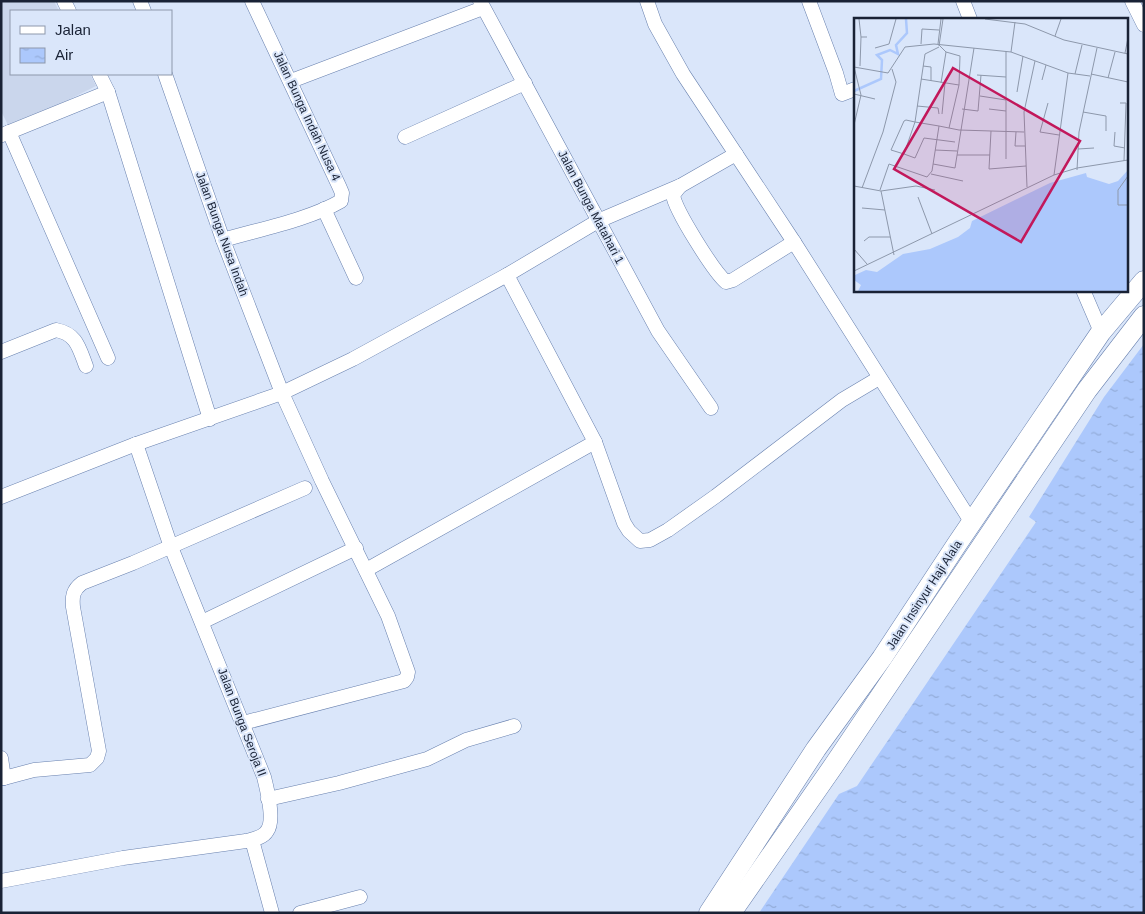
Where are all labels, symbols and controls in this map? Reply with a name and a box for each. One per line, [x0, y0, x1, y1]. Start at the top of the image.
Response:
legend [10, 10, 172, 75]
inset map [854, 18, 1128, 291]
text: Jalan [55, 21, 91, 38]
text: Air [55, 46, 73, 63]
street label: Jalan Bunga Indah Nusa 4 [271, 49, 343, 183]
street label: Jalan Bunga Matahari 1 [555, 148, 627, 267]
street label: Jalan Bunga Nusa Indah [193, 170, 251, 298]
street label: Jalan Insinyur Haji Alala [883, 537, 965, 652]
street label: Jalan Bunga Seroja II [215, 666, 269, 778]

